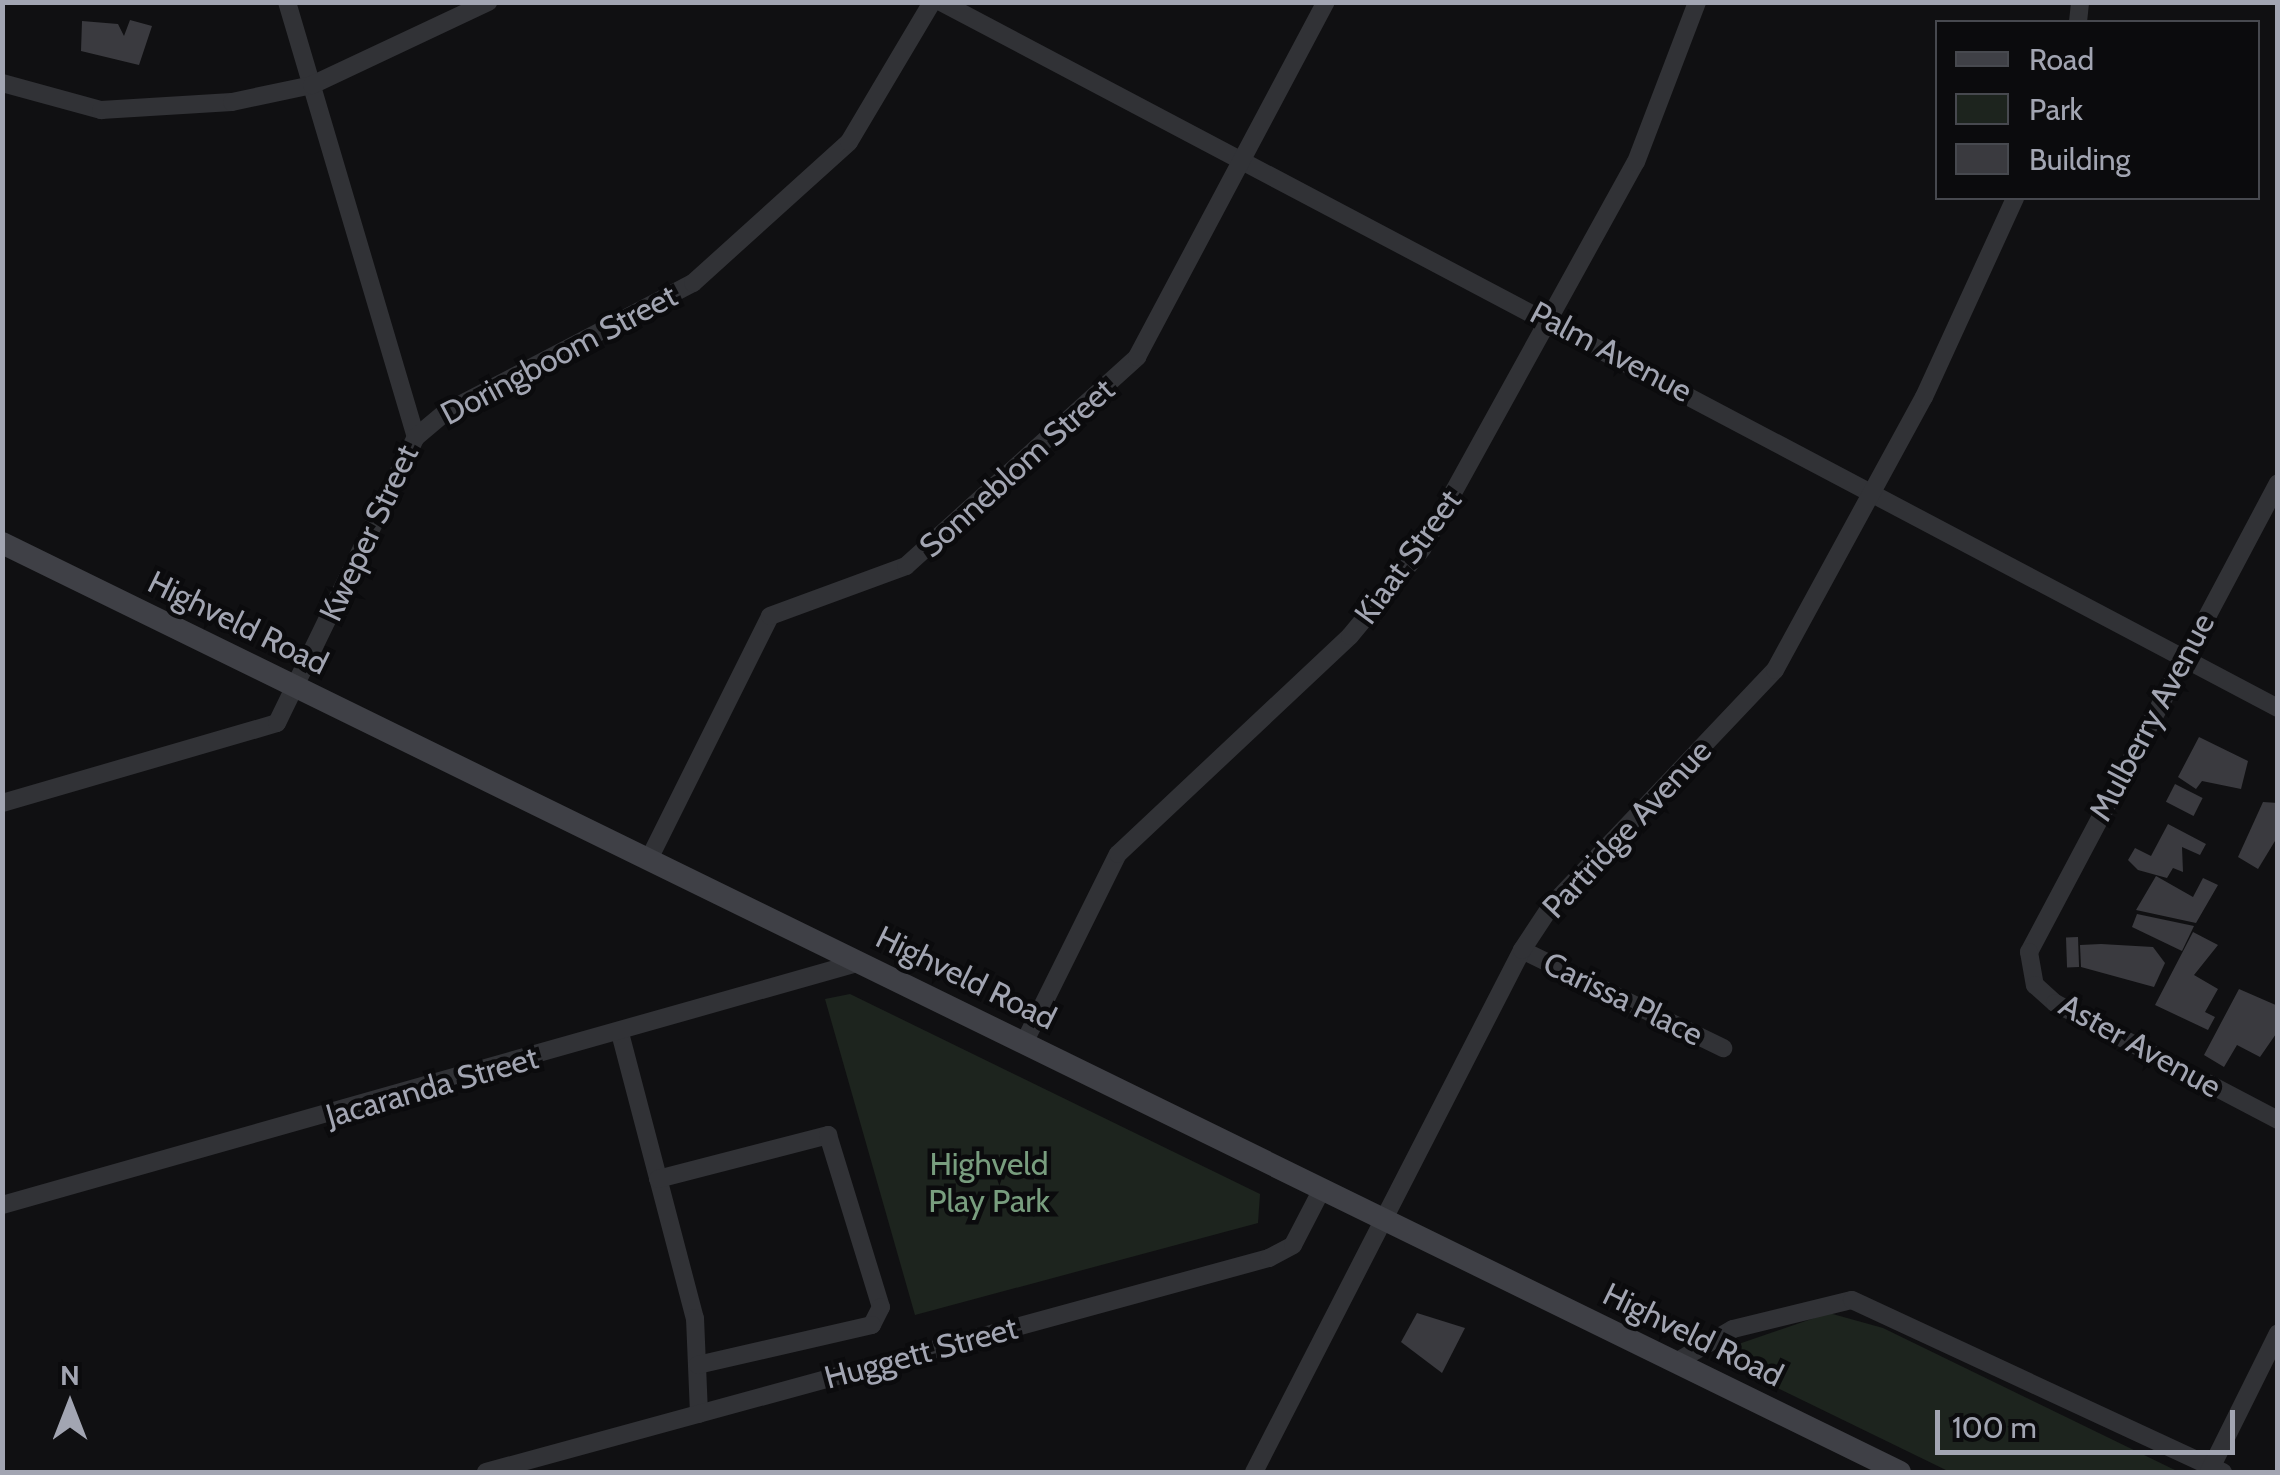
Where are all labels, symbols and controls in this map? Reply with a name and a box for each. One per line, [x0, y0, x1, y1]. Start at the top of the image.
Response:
legend [1935, 20, 2260, 200]
text: Road [2029, 41, 2094, 78]
text: Park [2029, 91, 2083, 128]
text: Building [2029, 141, 2131, 178]
street label: Doringboom Street [434, 277, 684, 433]
street label: Palm Avenue [1524, 293, 1698, 411]
street label: Sonneblom Street [912, 371, 1122, 565]
street label: Kweper Street [311, 439, 427, 627]
street label: Kiaat Street [1347, 482, 1469, 632]
street label: Highveld Road [142, 563, 334, 683]
street label: Mulberry Avenue [2081, 607, 2223, 827]
street label: Partridge Avenue [1535, 732, 1719, 926]
street label: Highveld Road [870, 918, 1062, 1038]
street label: Carissa Place [1537, 944, 1709, 1054]
street label: Aster Avenue [2053, 986, 2227, 1106]
street label: Jacaranda Street [322, 1038, 542, 1136]
park label: Highveld Play Park [928, 1146, 1050, 1221]
street label: Highveld Road [1597, 1275, 1789, 1395]
street label: Huggett Street [820, 1309, 1022, 1397]
north arrow [20, 1355, 120, 1455]
text: N [60, 1358, 80, 1392]
scale bar [1940, 1390, 2240, 1452]
text: 100 m [1952, 1409, 2037, 1446]

